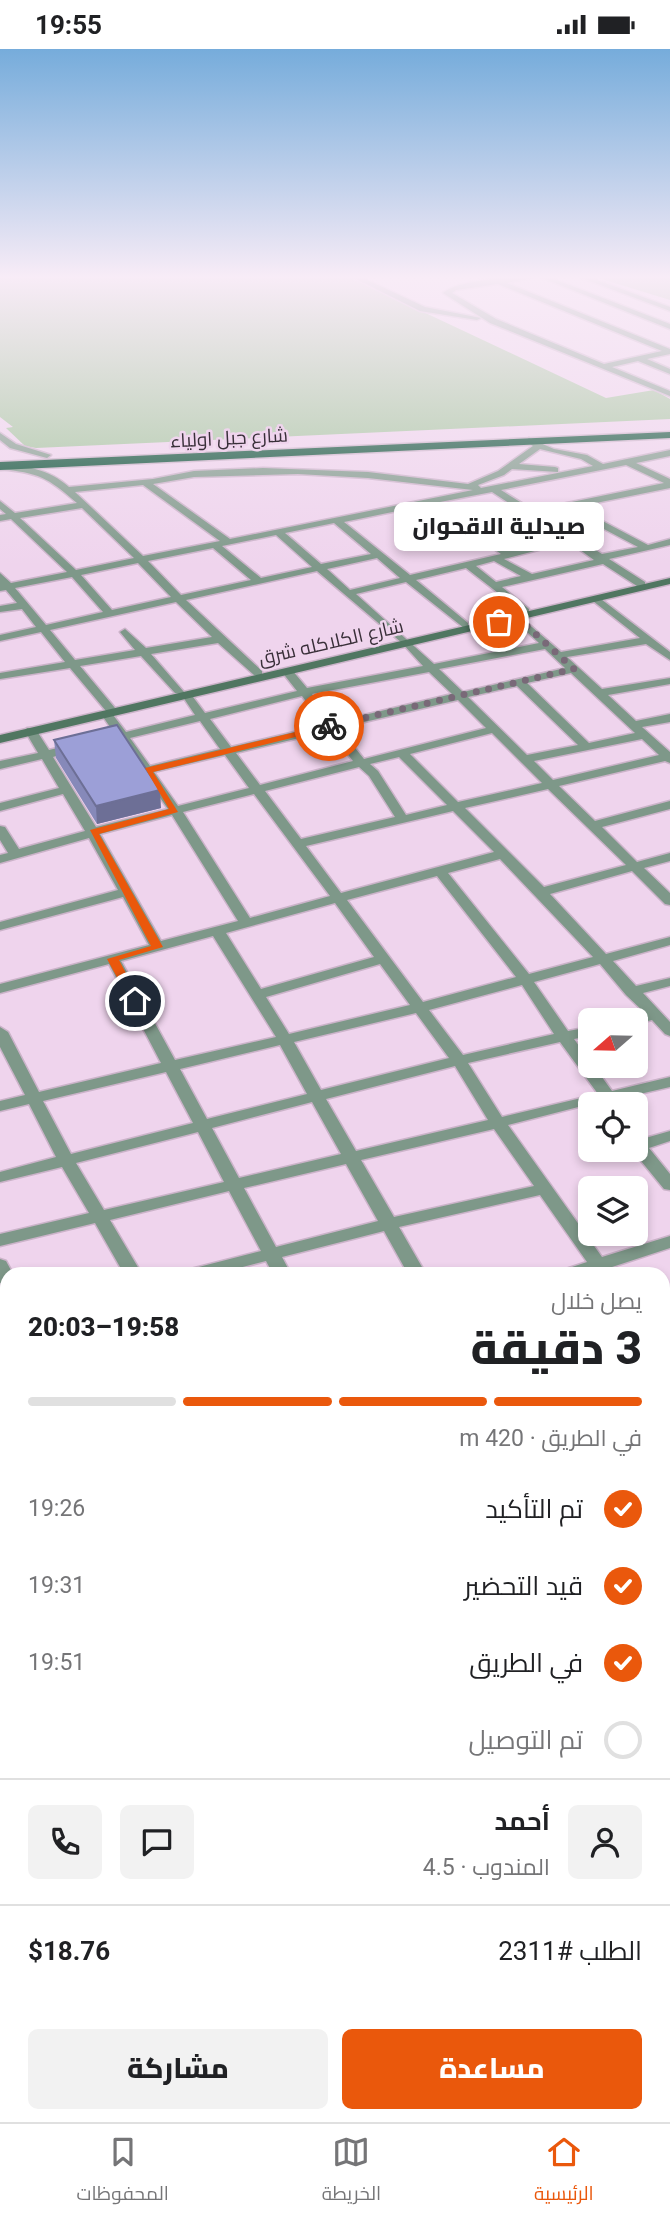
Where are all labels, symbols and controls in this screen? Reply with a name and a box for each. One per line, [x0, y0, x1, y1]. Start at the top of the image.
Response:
text: 19:55 [35, 10, 102, 40]
street label: شارع جبل اولياء [170, 423, 289, 455]
callout: صيدلية الاقحوان [394, 503, 604, 552]
text: صيدلية الاقحوان [413, 513, 585, 540]
pin [469, 592, 529, 652]
icon: bag [480, 603, 518, 641]
street label: شارع الكلاكله شرق [256, 614, 406, 672]
courier [294, 691, 364, 761]
icon: bike [310, 707, 348, 745]
pin [105, 971, 165, 1031]
icon: home [116, 982, 154, 1020]
north arrow [578, 1008, 648, 1078]
map controls [578, 1008, 648, 1246]
button: locate [578, 1092, 648, 1162]
button: layers [578, 1176, 648, 1246]
text: يصل خلال [551, 1288, 642, 1315]
text: 19:58–20:03 [28, 1312, 179, 1342]
text: 3 دقيقة [470, 1321, 642, 1375]
text: في الطريق · 420 m [459, 1425, 642, 1452]
icon: check [604, 1490, 642, 1528]
text: تم التأكيد [485, 1494, 583, 1524]
text: 19:26 [28, 1495, 85, 1522]
icon: check [604, 1567, 642, 1605]
text: قيد التحضير [464, 1571, 583, 1601]
text: 19:31 [28, 1572, 85, 1599]
icon: check [604, 1644, 642, 1682]
text: في الطريق [469, 1648, 583, 1678]
text: 19:51 [28, 1649, 85, 1676]
text: تم التوصيل [469, 1725, 583, 1755]
button: phone [28, 1805, 102, 1879]
button: chat [120, 1805, 194, 1879]
button: person [568, 1805, 642, 1879]
text: أحمد [494, 1806, 550, 1836]
text: المندوب · 4.5 [423, 1854, 550, 1881]
text: $18.76 [28, 1936, 110, 1966]
text: الطلب #2311 [498, 1936, 642, 1966]
button: مشاركة [28, 2029, 328, 2109]
button: مساعدة [342, 2029, 642, 2109]
tab: المحفوظات [76, 2133, 169, 2211]
tab: الخريطة [322, 2133, 381, 2211]
tab: الرئيسية [534, 2133, 594, 2211]

